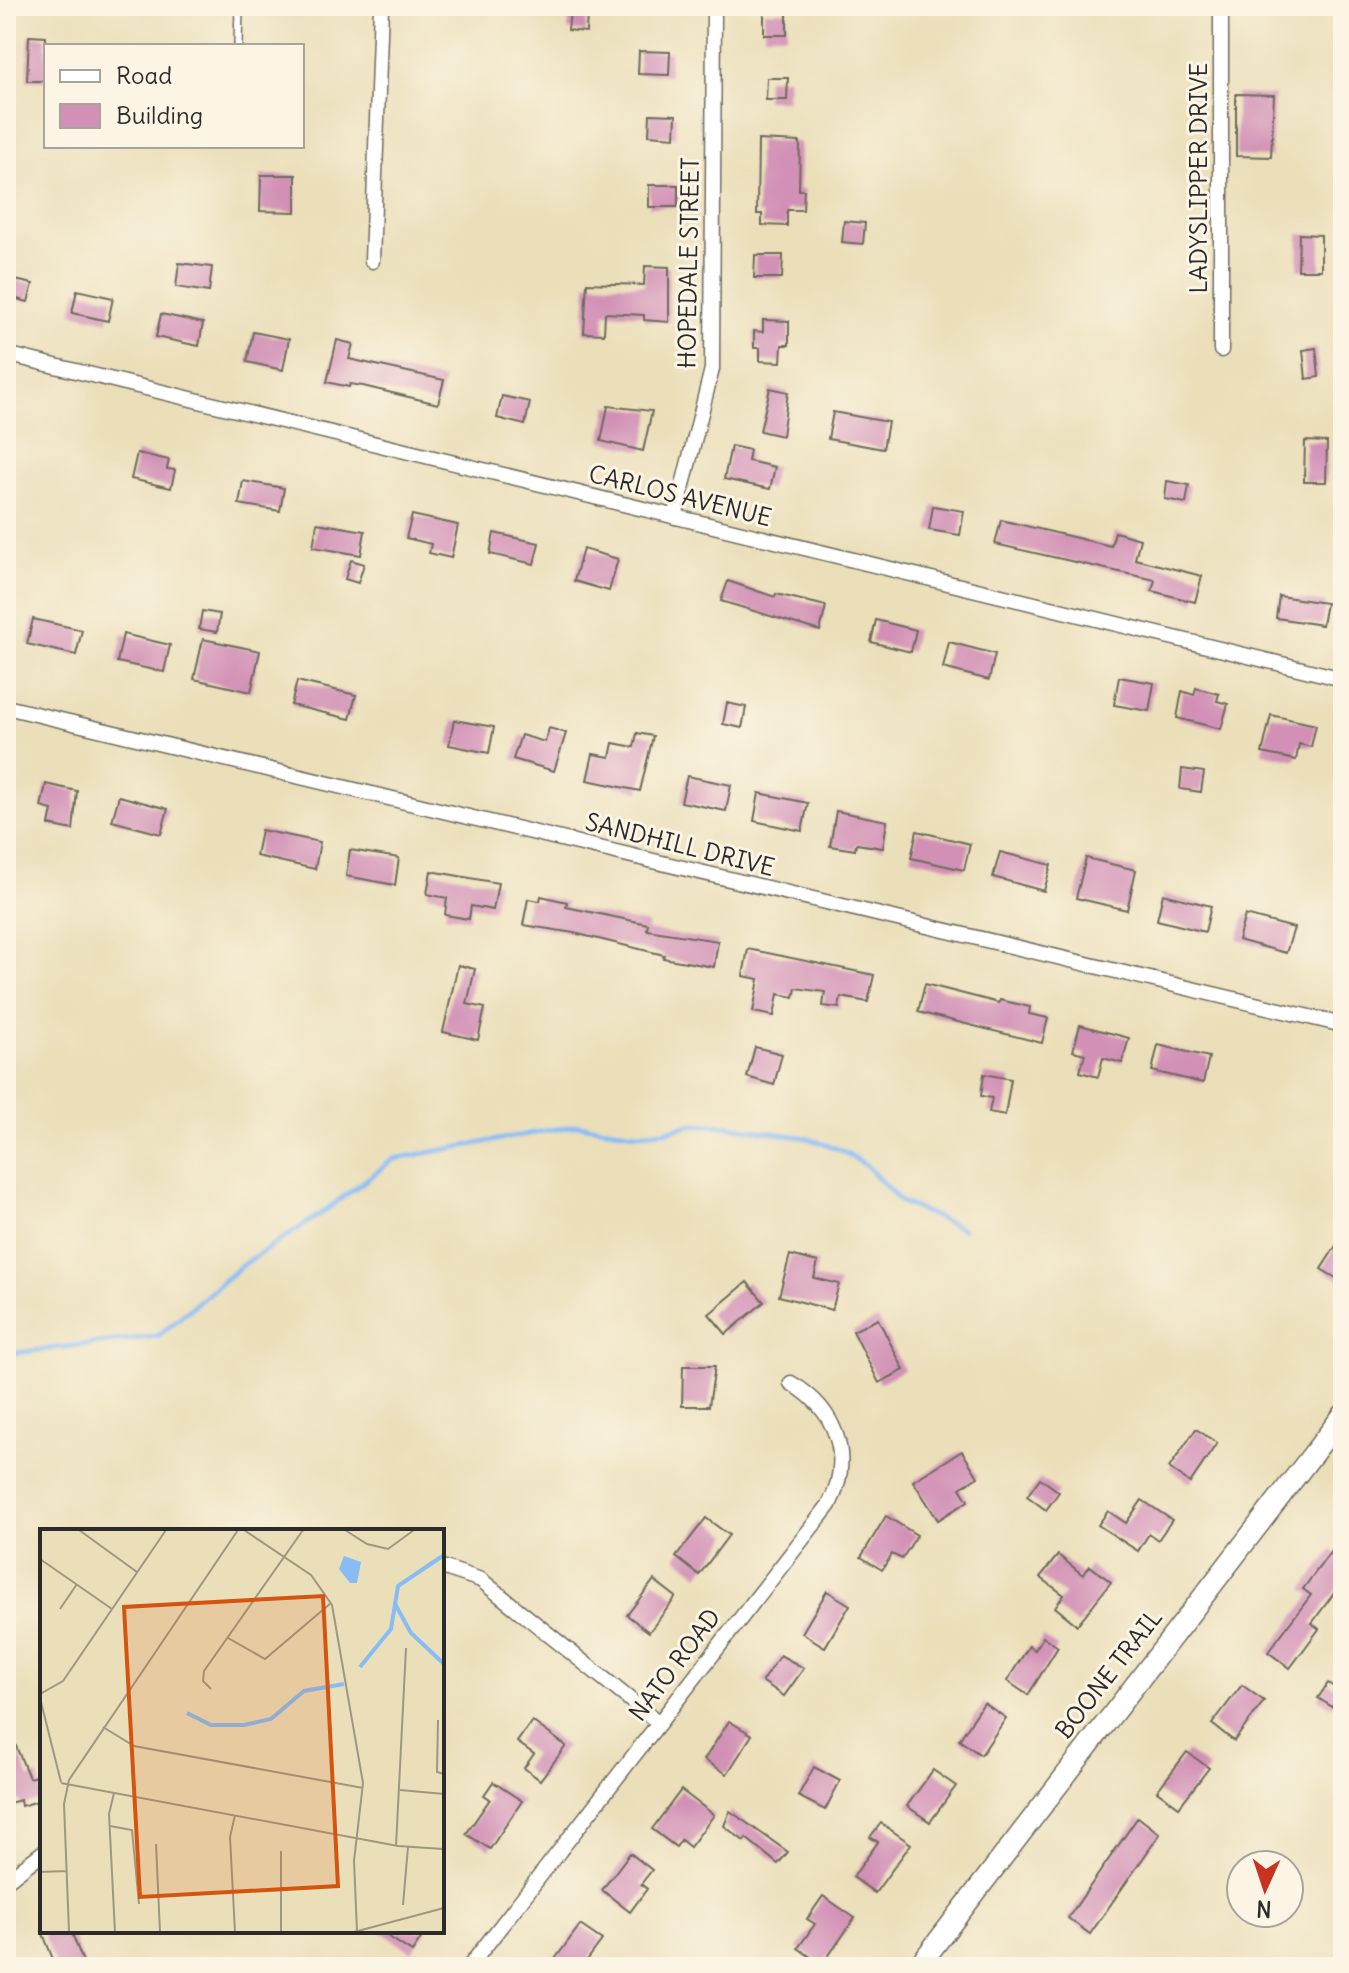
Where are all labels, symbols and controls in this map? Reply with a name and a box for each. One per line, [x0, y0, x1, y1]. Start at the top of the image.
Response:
legend [44, 44, 304, 148]
text: Road [116, 60, 172, 90]
street label: LADYSLIPPER DRIVE [1183, 63, 1213, 293]
text: Building [116, 100, 203, 130]
street label: HOPEDALE STREET [671, 157, 705, 369]
street label: CARLOS AVENUE [586, 458, 775, 532]
street label: SANDHILL DRIVE [583, 806, 778, 882]
inset map [40, 1529, 444, 1933]
street label: NATO ROAD [622, 1602, 726, 1727]
street label: BOONE TRAIL [1048, 1603, 1168, 1744]
north arrow [1225, 1849, 1305, 1929]
text: N [1256, 1895, 1272, 1923]

